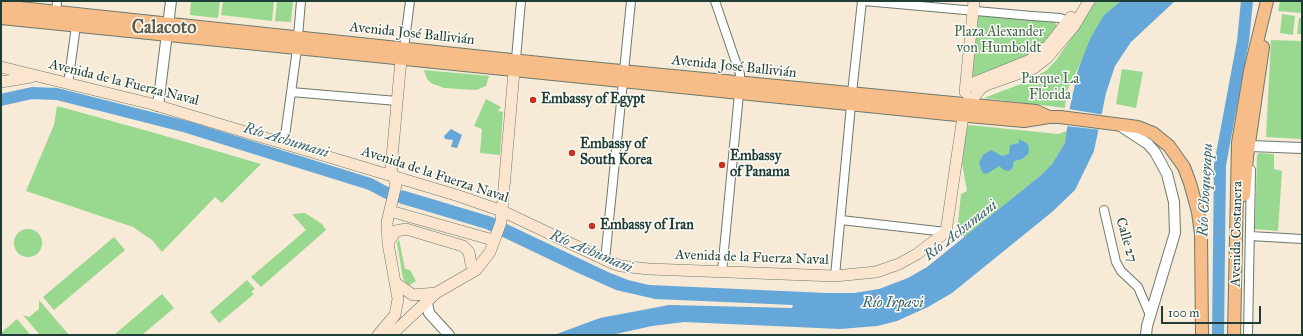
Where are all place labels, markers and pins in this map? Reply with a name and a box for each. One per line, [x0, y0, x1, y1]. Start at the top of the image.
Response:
place label: Embassy of Egypt [541, 92, 645, 108]
marker: Embassy of Egypt [528, 95, 538, 105]
place label: Embassy of South Korea [580, 137, 652, 170]
marker: Embassy of South Korea [567, 148, 577, 158]
place label: Embassy of Panama [730, 149, 790, 182]
marker: Embassy of Panama [717, 160, 727, 170]
place label: Embassy of Iran [600, 218, 694, 234]
marker: Embassy of Iran [587, 221, 597, 231]

